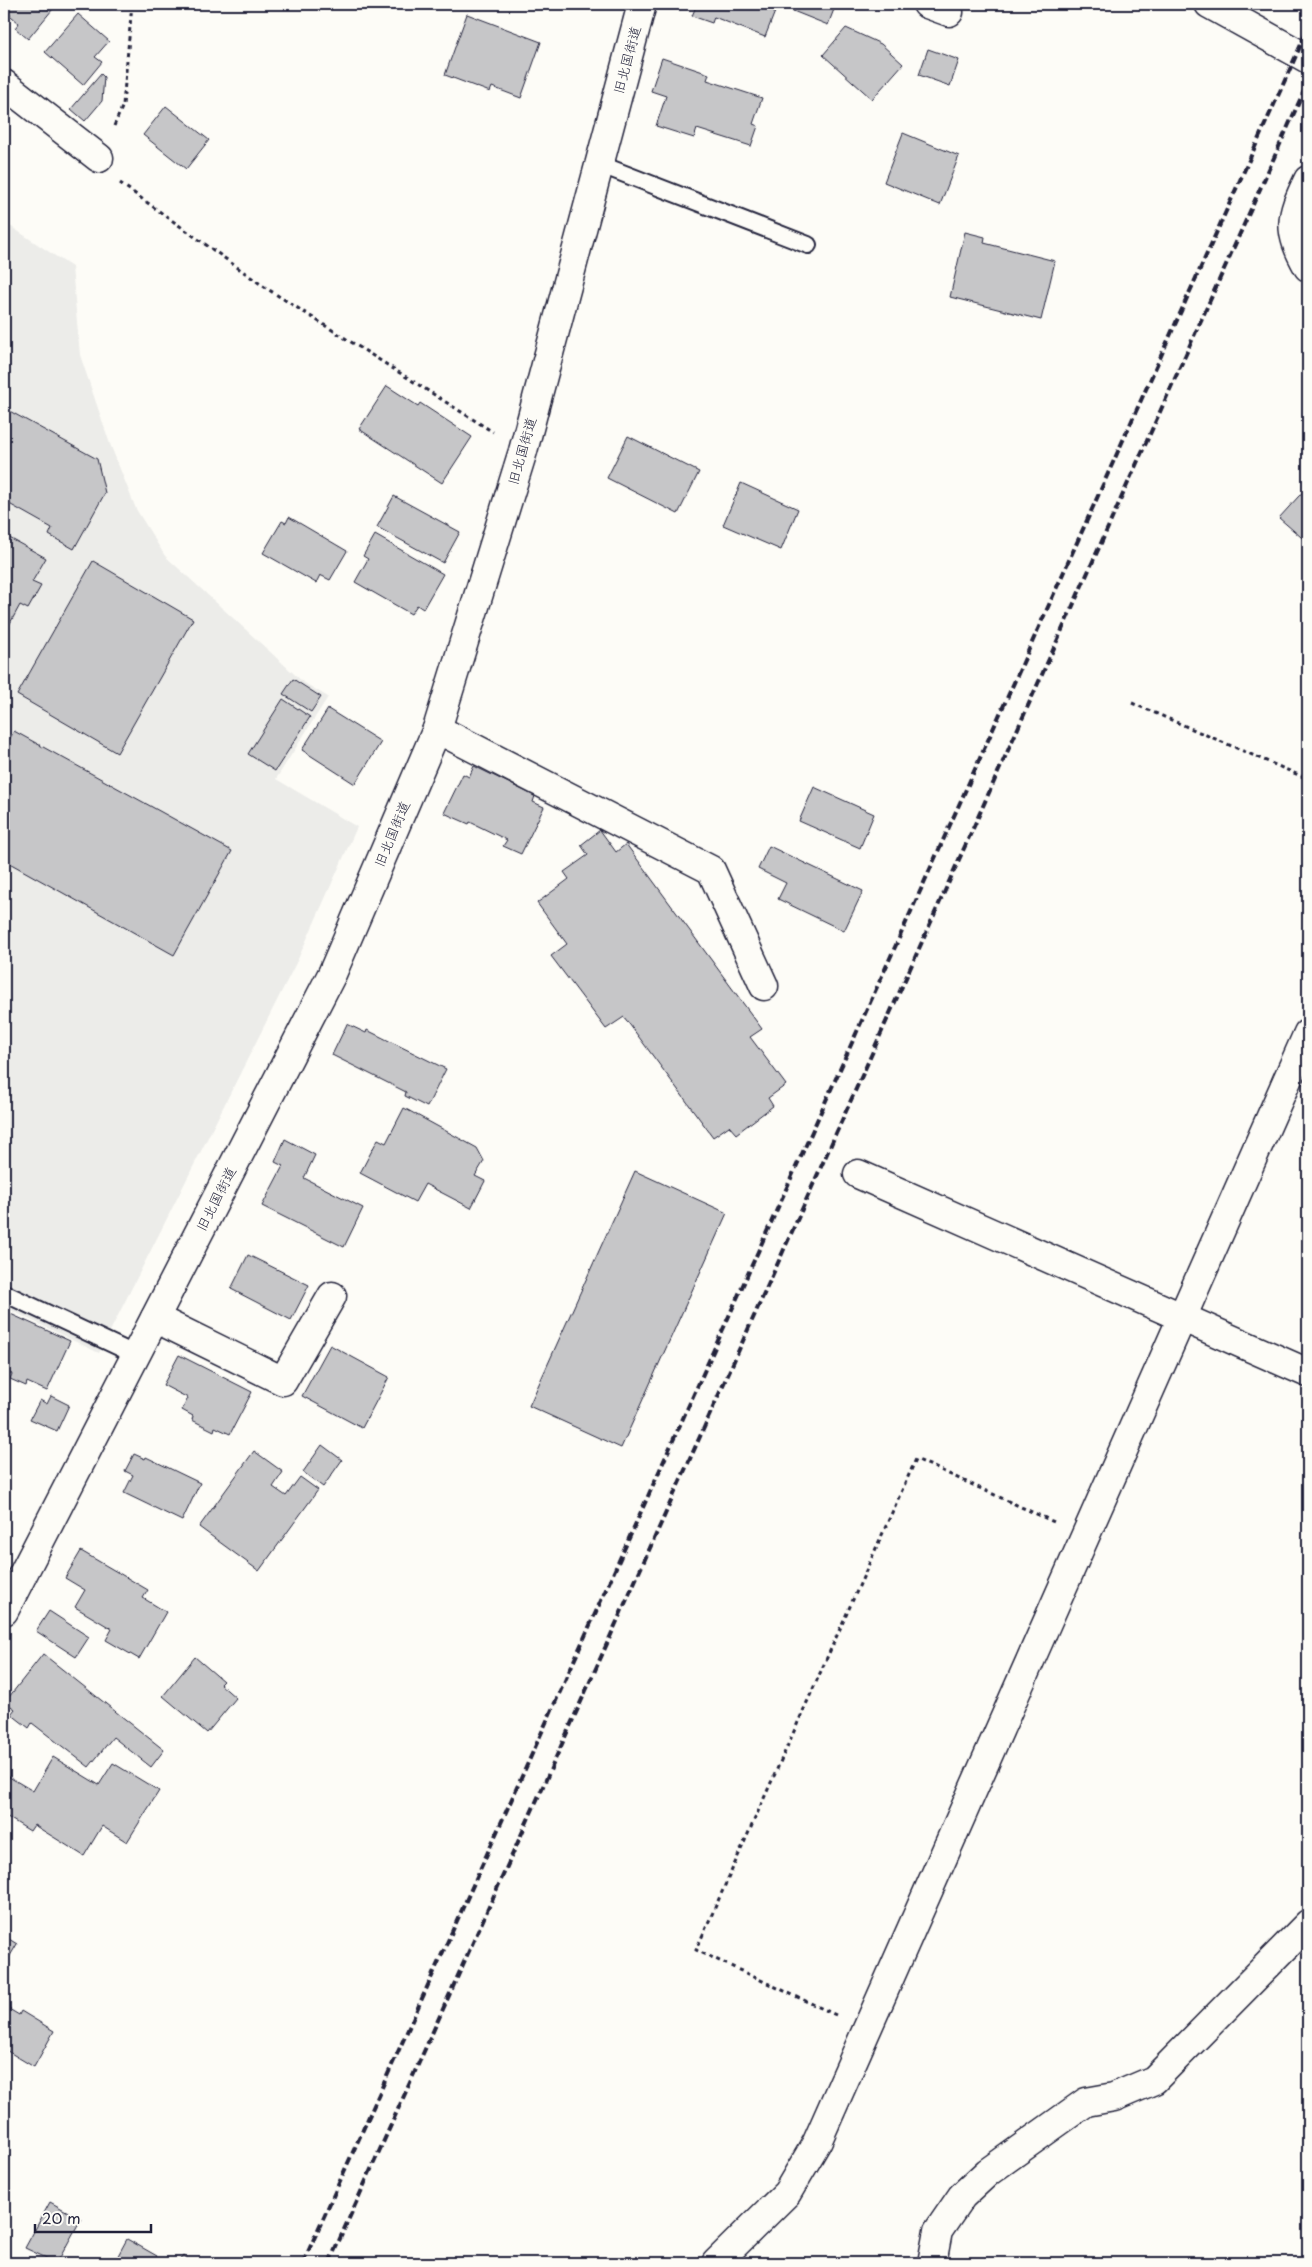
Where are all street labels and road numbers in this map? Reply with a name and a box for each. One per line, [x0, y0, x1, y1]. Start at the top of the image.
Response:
street label: 旧北国街道 [607, 23, 646, 96]
street label: 旧北国街道 [502, 414, 541, 487]
street label: 旧北国街道 [368, 797, 415, 870]
street label: 旧北国街道 [190, 1163, 241, 1235]

